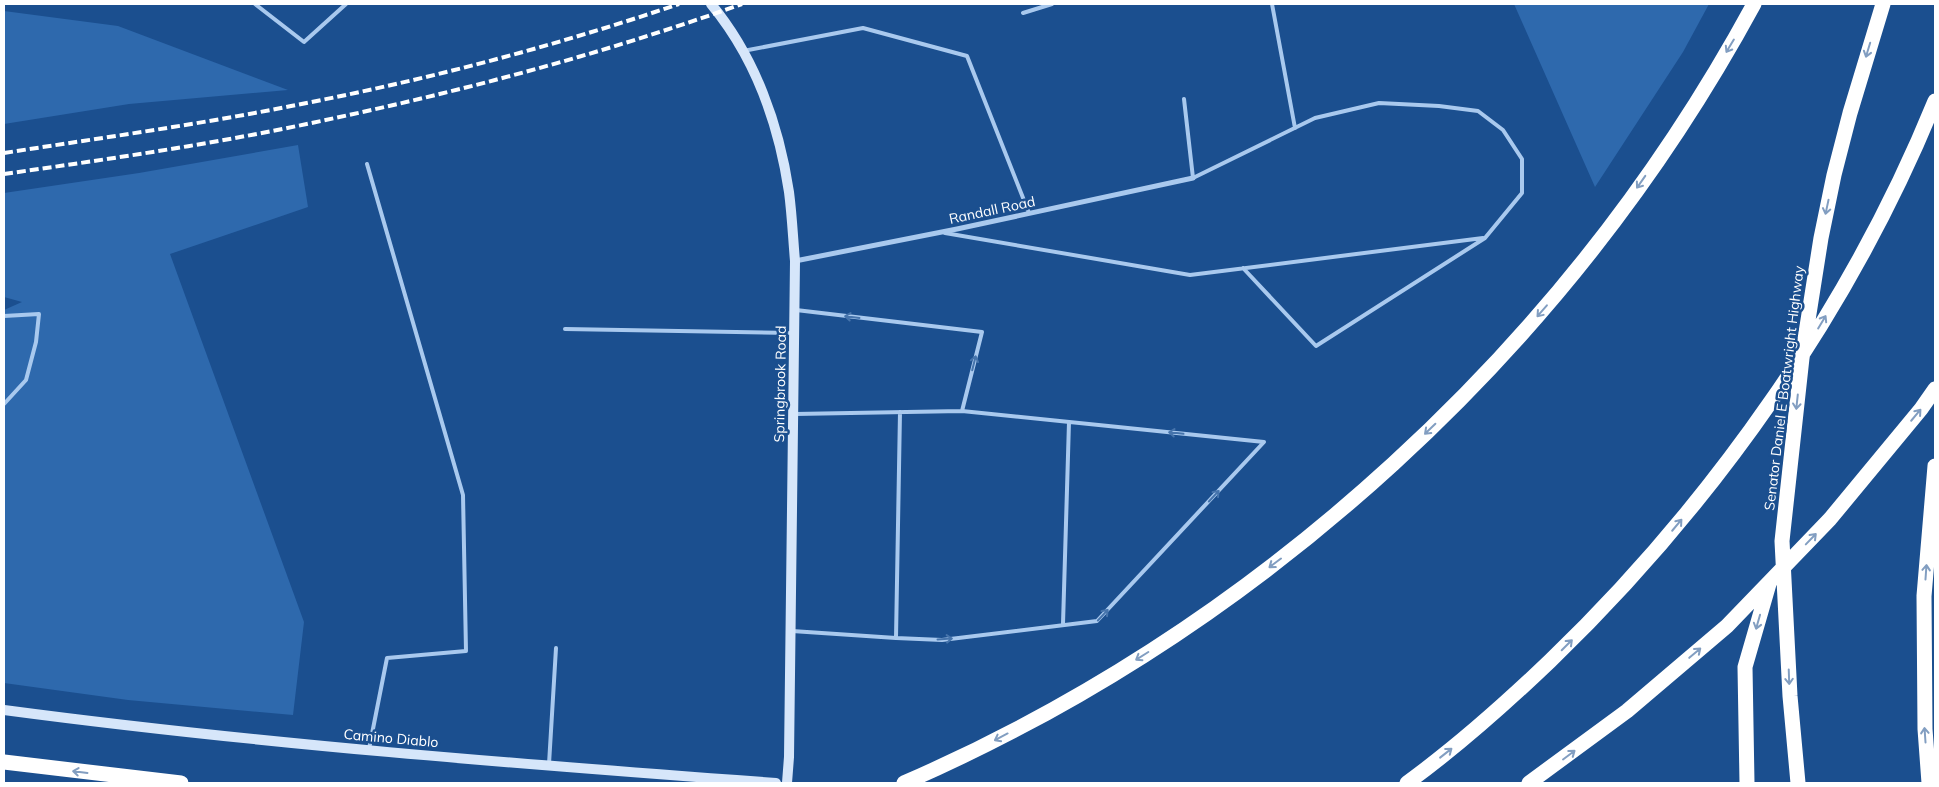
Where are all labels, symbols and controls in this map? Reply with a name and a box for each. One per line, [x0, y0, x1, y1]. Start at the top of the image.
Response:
one-way arrow [1725, 39, 1735, 53]
one-way arrow [1862, 42, 1872, 58]
one-way arrow [1636, 175, 1646, 189]
street label: Randall Road [947, 192, 1037, 228]
one-way arrow [1822, 199, 1831, 215]
street label: Senator Daniel E Boatwright Highway [1760, 264, 1808, 511]
one-way arrow [1536, 304, 1547, 317]
one-way arrow [845, 312, 861, 322]
one-way arrow [1817, 315, 1827, 330]
street label: Springbrook Road [770, 325, 790, 443]
one-way arrow [970, 356, 979, 372]
one-way arrow [1792, 394, 1802, 410]
one-way arrow [1911, 409, 1922, 422]
one-way arrow [1424, 423, 1437, 435]
one-way arrow [1168, 428, 1184, 438]
one-way arrow [1208, 490, 1220, 502]
one-way arrow [1671, 519, 1682, 532]
one-way arrow [1805, 532, 1817, 545]
one-way arrow [1269, 557, 1282, 568]
one-way arrow [1921, 564, 1930, 580]
one-way arrow [1097, 609, 1109, 621]
one-way arrow [1752, 613, 1762, 629]
one-way arrow [936, 635, 952, 644]
one-way arrow [1560, 639, 1572, 651]
one-way arrow [1689, 647, 1702, 659]
one-way arrow [1135, 651, 1149, 661]
one-way arrow [1785, 669, 1794, 685]
street label: Camino Diablo [343, 725, 439, 751]
one-way arrow [1921, 727, 1930, 743]
one-way arrow [994, 733, 1009, 742]
one-way arrow [1439, 748, 1452, 759]
one-way arrow [1562, 750, 1576, 760]
one-way arrow [72, 767, 88, 777]

